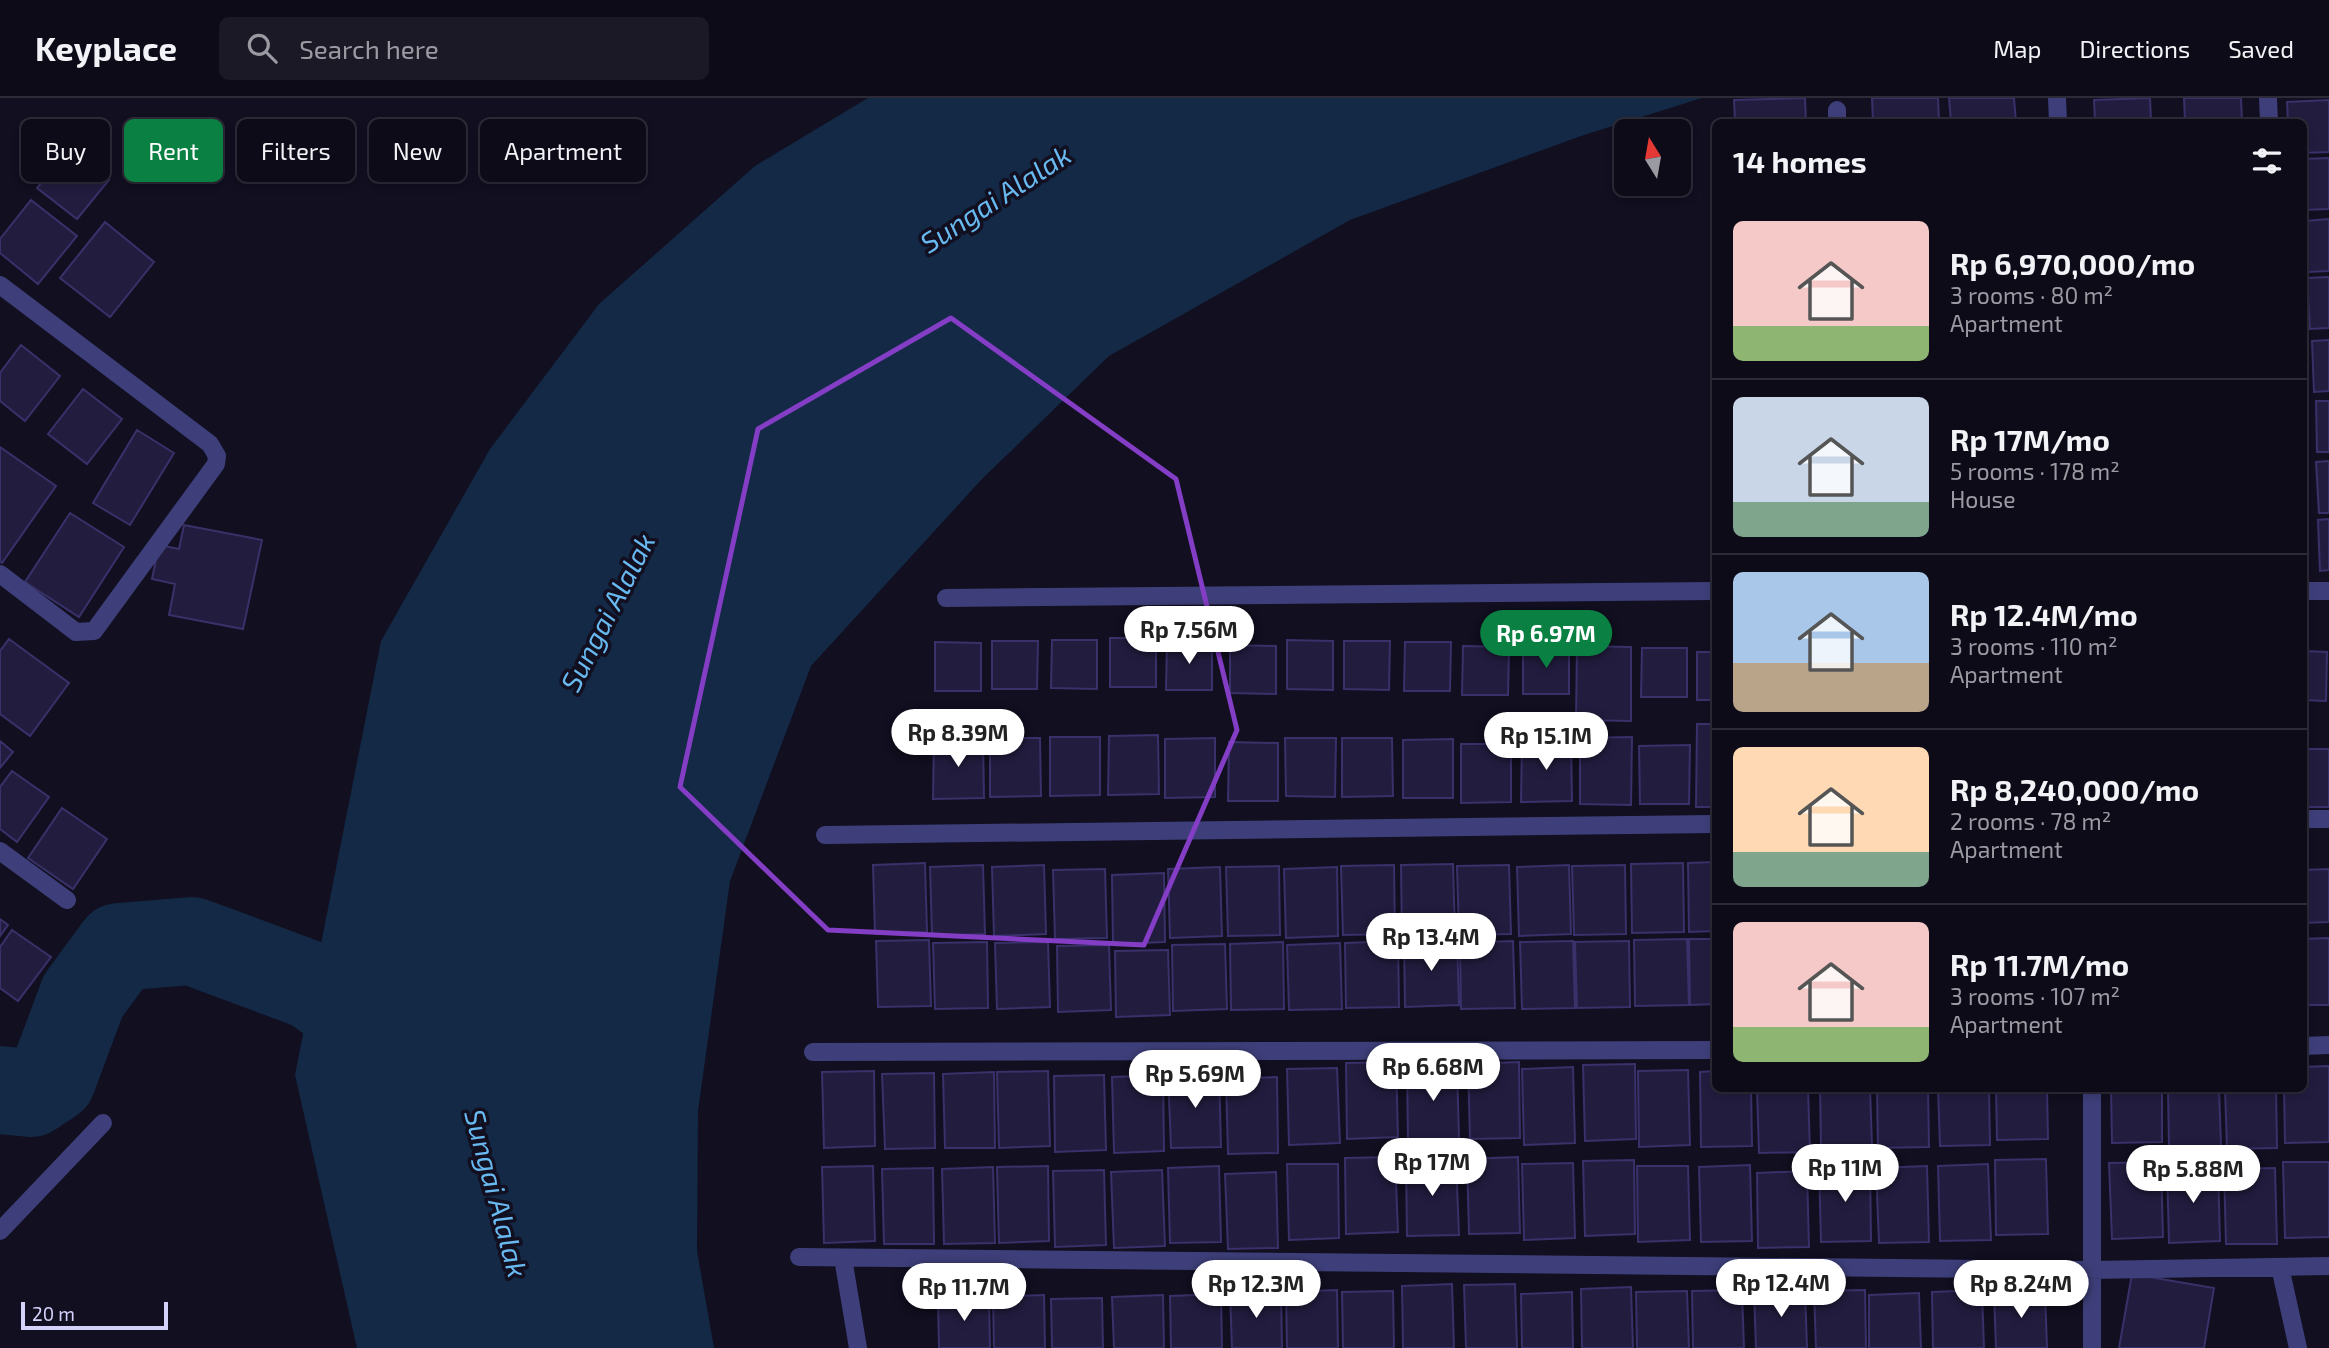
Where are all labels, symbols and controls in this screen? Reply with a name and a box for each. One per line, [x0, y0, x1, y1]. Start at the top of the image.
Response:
search box [219, 17, 709, 80]
text: Keyplace [35, 28, 177, 68]
icon: search [243, 29, 281, 67]
text: Search here [299, 33, 439, 64]
text: Map [1993, 34, 2041, 63]
text: Directions [2079, 34, 2190, 63]
text: Saved [2228, 34, 2294, 63]
chip: Buy [21, 119, 110, 182]
chip: Rent [124, 119, 223, 182]
chip: Filters [237, 119, 355, 182]
chip: New [369, 119, 466, 182]
chip: Apartment [480, 119, 646, 182]
north arrow [1614, 119, 1690, 196]
map controls [1614, 119, 1691, 196]
water label: Sungai Alalak [913, 137, 1077, 259]
icon: filters [2248, 142, 2286, 180]
text: 14 homes [1733, 143, 1867, 179]
text: Rp 6,970,000/mo [1950, 245, 2195, 281]
icon: home [1789, 249, 1873, 333]
text: 3 rooms · 80 m² [1950, 281, 2113, 309]
text: Apartment [1950, 309, 2063, 337]
text: Rp 17M/mo [1950, 421, 2110, 457]
icon: home [1789, 425, 1873, 509]
text: 5 rooms · 178 m² [1950, 457, 2120, 485]
text: House [1950, 485, 2016, 513]
water label: Sungai Alalak [553, 527, 661, 697]
text: Rp 12.4M/mo [1950, 596, 2138, 632]
icon: home [1789, 600, 1873, 684]
pin: Rp 7.56M [1117, 606, 1261, 666]
pin: Rp 6.97M [1474, 610, 1618, 670]
text: Rp 7.56M [1140, 615, 1238, 643]
text: Rp 6.97M [1496, 619, 1596, 647]
text: 3 rooms · 110 m² [1950, 632, 2117, 660]
text: Apartment [1950, 660, 2063, 688]
pin: Rp 8.39M [886, 710, 1030, 769]
pin: Rp 15.1M [1474, 712, 1618, 772]
text: Rp 8.39M [907, 718, 1009, 746]
text: Rp 15.1M [1500, 721, 1592, 749]
text: Rp 8,240,000/mo [1950, 771, 2199, 807]
icon: home [1789, 775, 1873, 859]
text: 2 rooms · 78 m² [1950, 807, 2111, 835]
text: Apartment [1950, 835, 2063, 863]
pin: Rp 13.4M [1359, 914, 1503, 973]
text: Rp 13.4M [1382, 922, 1480, 950]
text: Rp 11.7M/mo [1950, 946, 2129, 982]
icon: home [1789, 950, 1873, 1034]
text: 3 rooms · 107 m² [1950, 982, 2120, 1010]
text: Apartment [1950, 1010, 2063, 1038]
pin: Rp 6.68M [1361, 1044, 1505, 1103]
pin: Rp 5.69M [1123, 1051, 1267, 1110]
text: Rp 6.68M [1382, 1052, 1484, 1080]
text: Rp 5.69M [1145, 1059, 1245, 1087]
water label: Sungai Alalak [458, 1105, 536, 1281]
pin: Rp 17M [1375, 1138, 1489, 1198]
pin: Rp 11M [1788, 1144, 1902, 1204]
pin: Rp 5.88M [2121, 1146, 2265, 1205]
text: Rp 17M [1394, 1147, 1470, 1175]
text: Rp 11M [1808, 1153, 1882, 1181]
text: Rp 5.88M [2142, 1154, 2244, 1182]
pin: Rp 12.3M [1184, 1260, 1328, 1320]
pin: Rp 12.4M [1709, 1260, 1853, 1319]
pin: Rp 8.24M [1949, 1260, 2093, 1320]
pin: Rp 11.7M [892, 1264, 1036, 1323]
text: Rp 12.4M [1732, 1268, 1830, 1296]
text: Rp 12.3M [1208, 1269, 1304, 1297]
text: Rp 8.24M [1970, 1269, 2072, 1297]
text: Rp 11.7M [918, 1272, 1010, 1300]
scale bar [21, 1299, 168, 1331]
text: 20 m [32, 1302, 75, 1325]

